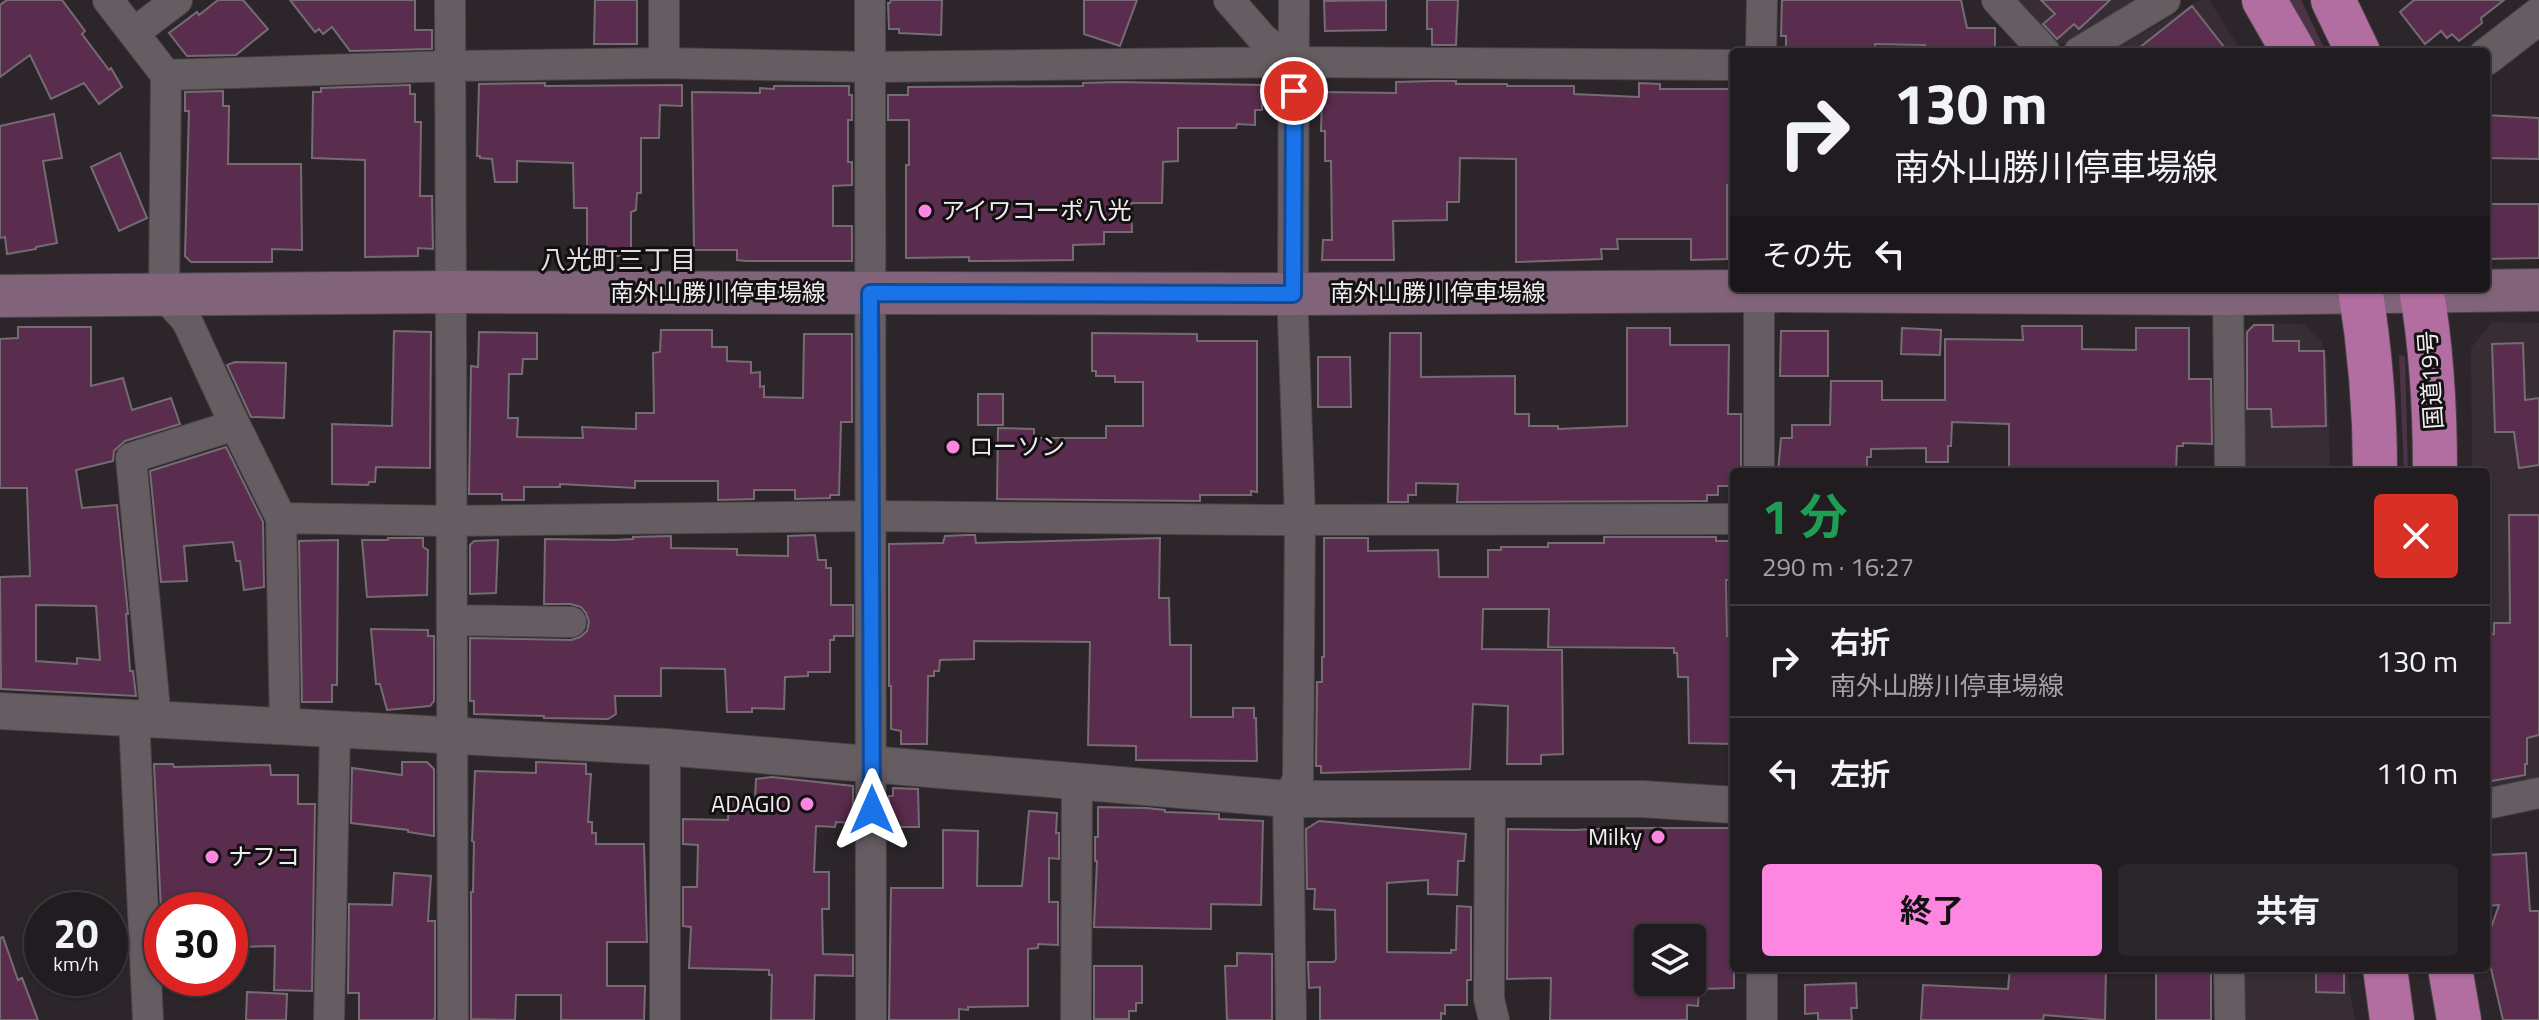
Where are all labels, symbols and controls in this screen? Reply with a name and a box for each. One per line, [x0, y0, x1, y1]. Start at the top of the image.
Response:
pin [1260, 57, 1328, 125]
text: 130 m [1894, 61, 2047, 146]
icon: arrive [1272, 69, 1316, 113]
icon: right [1762, 80, 1866, 184]
text: 南外山勝川停車場線 [1894, 139, 2218, 194]
place label: アイワコーポ八光 [941, 192, 1132, 228]
marker: アイワコーポ八光 [916, 202, 934, 220]
text: その先 [1762, 232, 1852, 278]
icon: left [1868, 232, 1912, 276]
district label: 八光町三丁目 [540, 240, 696, 279]
street label: 南外山勝川停車場線 [610, 274, 826, 310]
street label: 南外山勝川停車場線 [1330, 274, 1546, 310]
street label: 国道19号 [2409, 329, 2451, 431]
place label: ローソン [969, 428, 1065, 464]
marker: ローソン [944, 438, 962, 456]
text: 1 分 [1762, 480, 1847, 553]
button: close [2374, 494, 2458, 578]
text: 290 m · 16:27 [1762, 547, 1914, 586]
text: 右折 [1830, 619, 1890, 665]
text: 130 m [2376, 638, 2458, 684]
icon: right [1762, 639, 1806, 683]
text: 南外山勝川停車場線 [1830, 666, 2064, 705]
text: 110 m [2376, 750, 2458, 796]
icon: left [1762, 751, 1806, 795]
text: 左折 [1830, 751, 1890, 797]
position arrow [830, 768, 914, 852]
place label: ADAGIO [711, 785, 791, 821]
marker: ADAGIO [798, 795, 816, 813]
place label: Milky [1588, 818, 1642, 854]
marker: Milky [1649, 828, 1667, 846]
place label: ナフコ [228, 838, 300, 874]
marker: ナフコ [203, 848, 221, 866]
button: 終了 [1762, 864, 2102, 956]
button: 共有 [2118, 864, 2458, 956]
speed limit sign: 30 [144, 892, 248, 996]
text: 20 [54, 903, 98, 964]
map controls [1634, 924, 1706, 996]
button: layers [1634, 924, 1706, 996]
text: km/h [53, 948, 99, 979]

